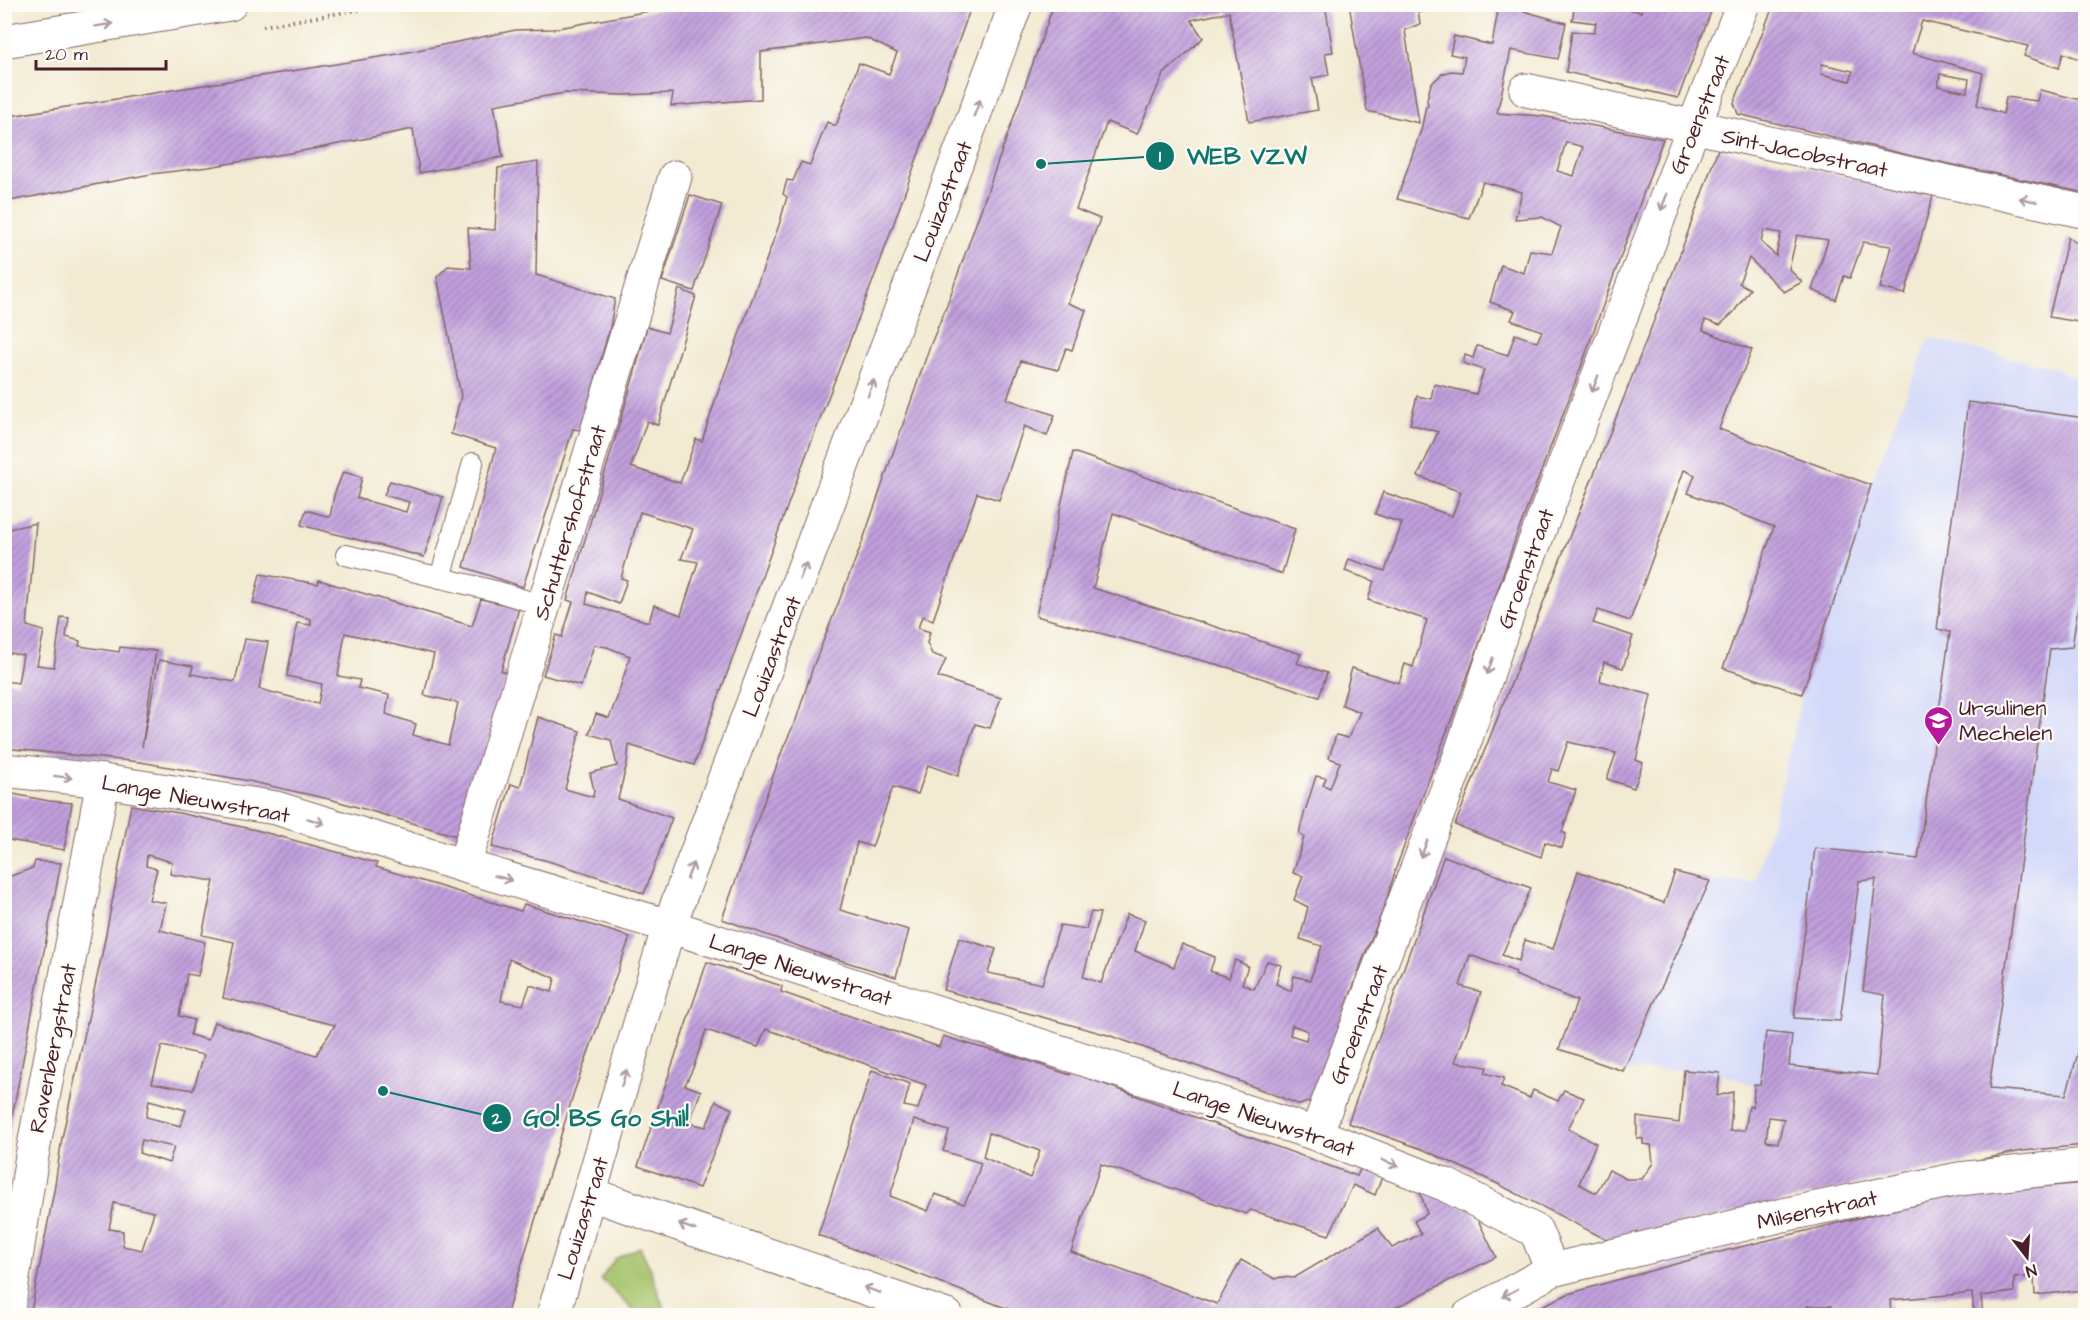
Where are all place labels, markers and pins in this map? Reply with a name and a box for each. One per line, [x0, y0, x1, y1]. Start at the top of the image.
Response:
callout: WEB VZW [1145, 135, 1319, 177]
place label: Ursulinen Mechelen [1959, 693, 2052, 749]
school or university icon: Ursulinen Mechelen [1922, 704, 1954, 746]
callout: GO! BS Go Shil! [482, 1097, 701, 1139]

